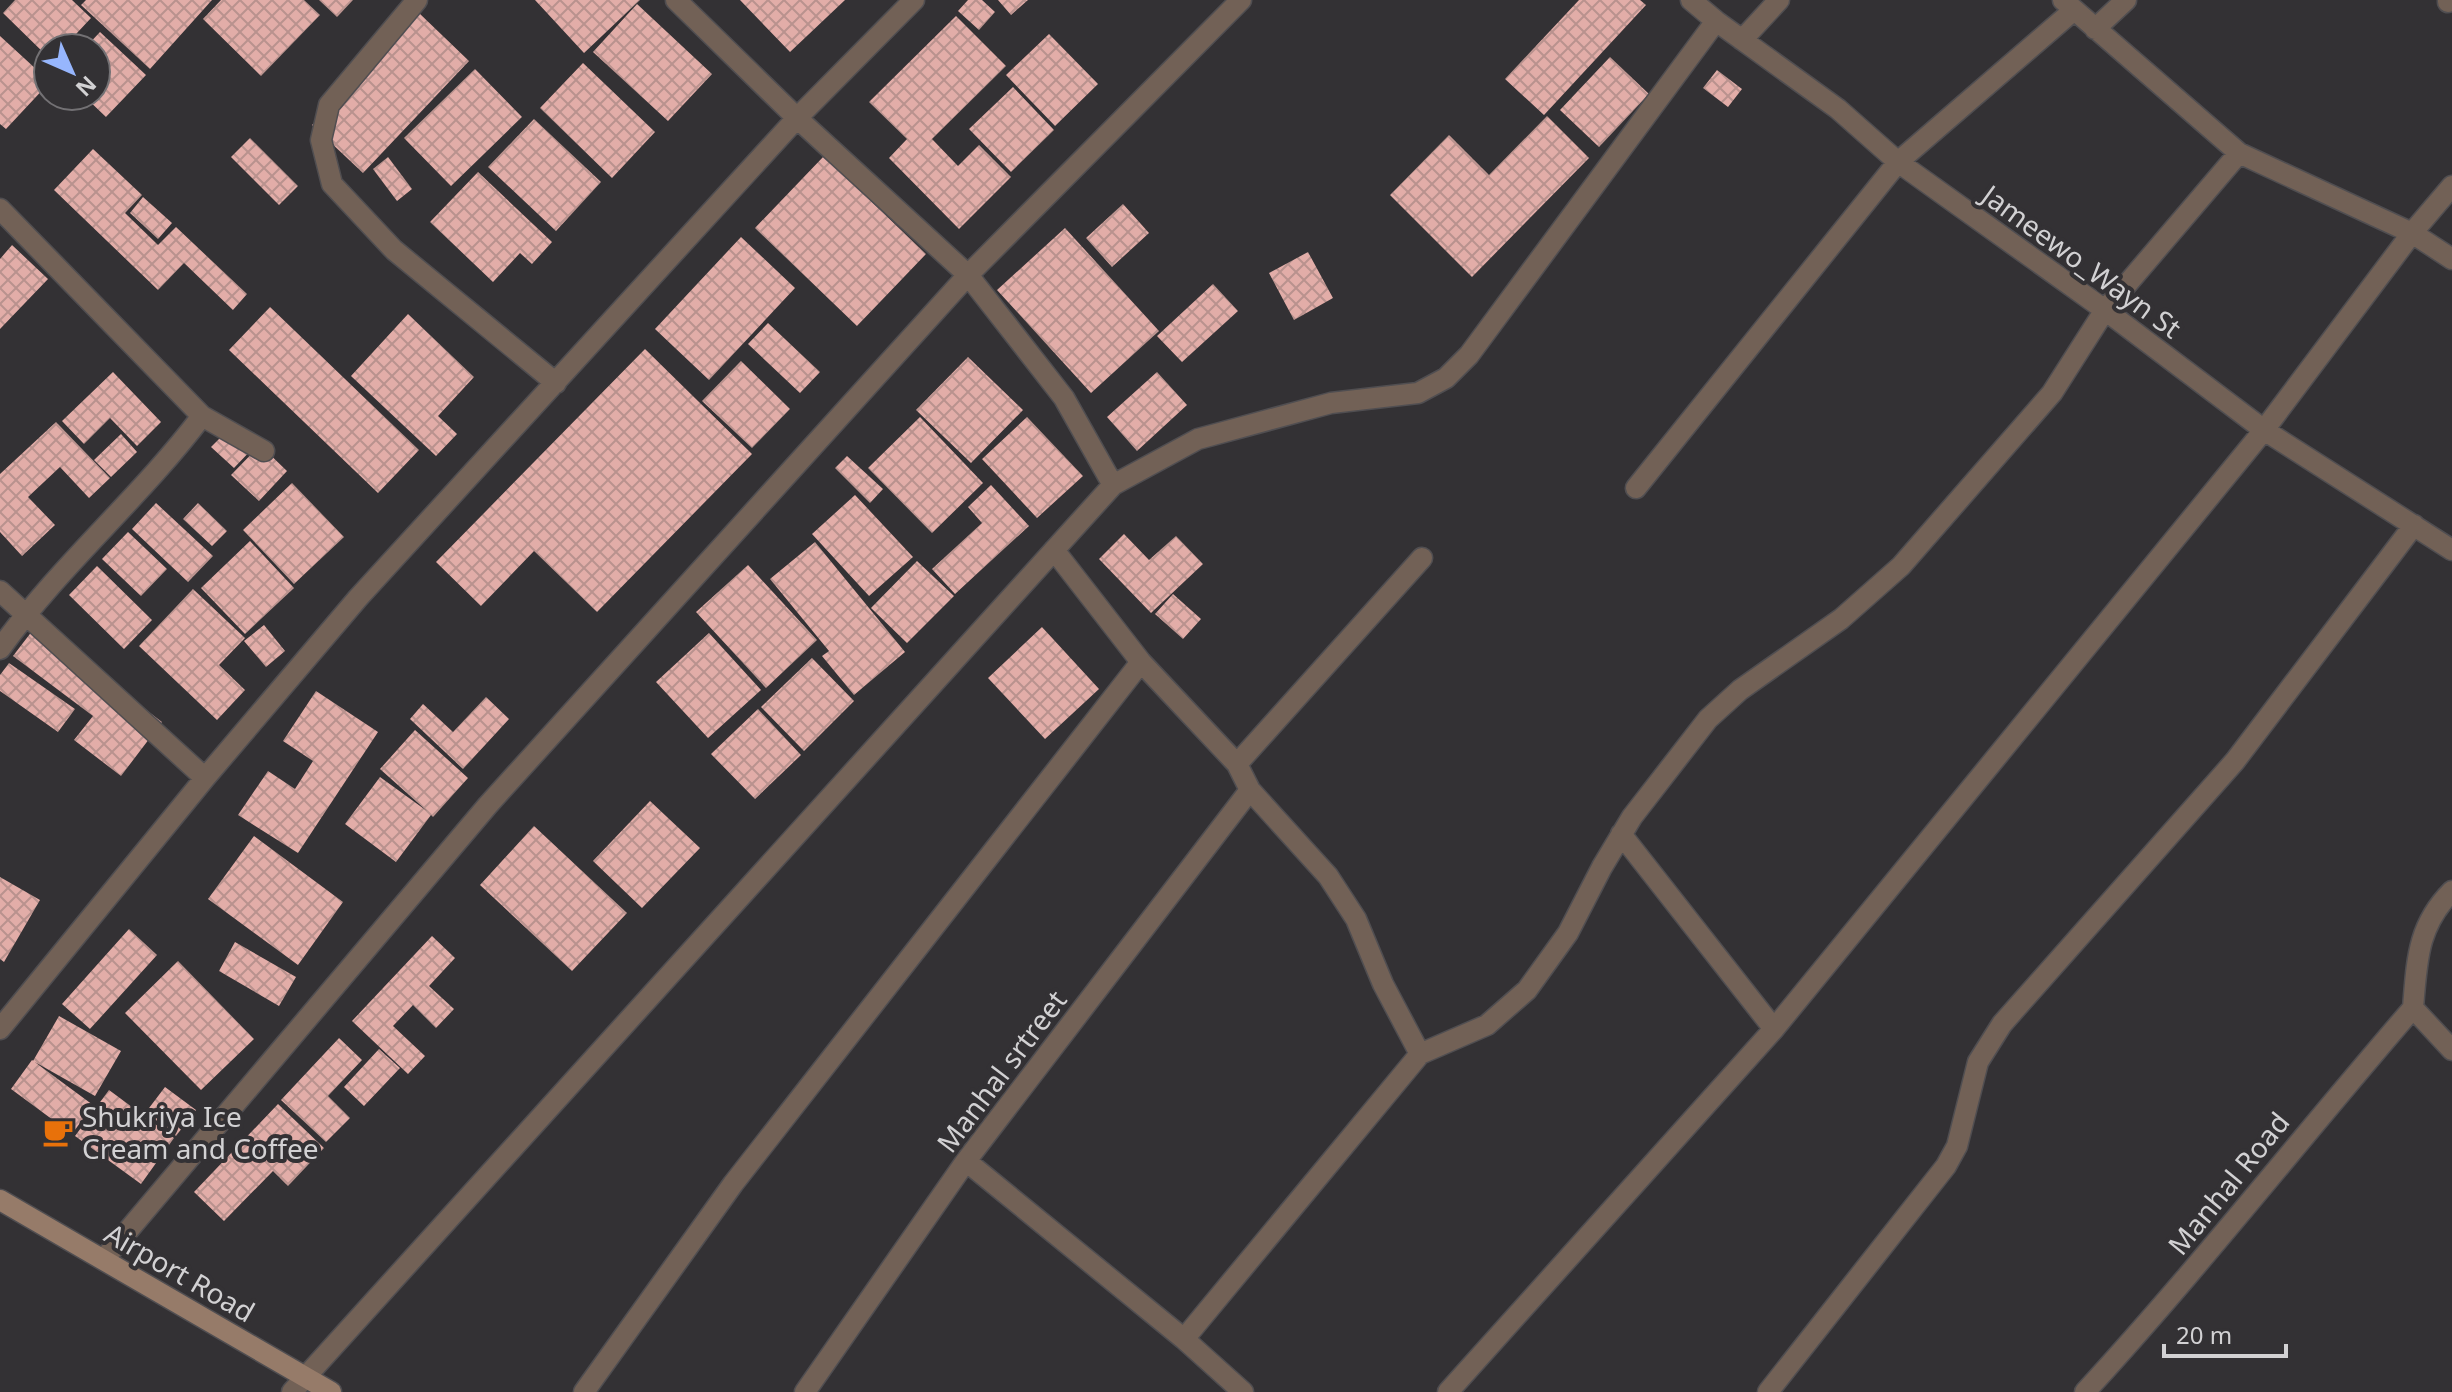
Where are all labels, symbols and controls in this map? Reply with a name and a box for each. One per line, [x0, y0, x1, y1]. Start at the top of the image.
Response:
north arrow [32, 32, 112, 112]
text: N [70, 70, 104, 104]
street label: Jameewo_Wayn St [1972, 174, 2189, 346]
street label: Manhal srtreet [928, 982, 1074, 1160]
place label: Shukriya Ice Cream and Coffee [82, 1097, 319, 1167]
street label: Manhal Road [2159, 1104, 2297, 1262]
cafe icon: Shukriya Ice Cream and Coffee [41, 1115, 75, 1149]
street label: Airport Road [98, 1214, 262, 1330]
scale bar [2164, 1308, 2286, 1358]
text: 20 m [2176, 1318, 2232, 1351]

